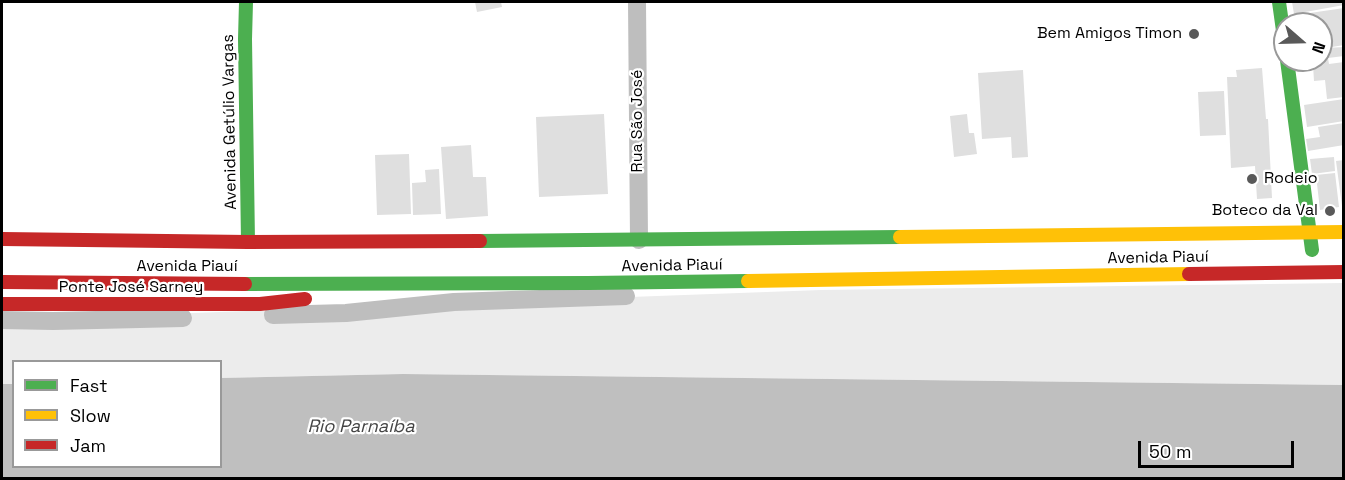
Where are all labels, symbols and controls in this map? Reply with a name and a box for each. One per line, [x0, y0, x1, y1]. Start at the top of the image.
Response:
north arrow [1273, 12, 1333, 72]
place label: Bem Amigos Timon [1037, 24, 1182, 44]
marker: Bem Amigos Timon [1187, 27, 1201, 41]
street label: Avenida Getúlio Vargas [219, 34, 241, 210]
text: N [1307, 39, 1330, 56]
street label: Rua São José [628, 70, 648, 172]
place label: Rodeio [1264, 169, 1318, 189]
marker: Rodeio [1245, 172, 1259, 186]
place label: Boteco da Val [1212, 201, 1318, 221]
marker: Boteco da Val [1323, 204, 1337, 218]
street label: Avenida Piauí [1107, 248, 1209, 268]
street label: Avenida Piauí [621, 256, 723, 276]
street label: Avenida Piauí [136, 257, 238, 277]
street label: Ponte José Sarney [59, 278, 203, 298]
legend [12, 360, 222, 468]
text: Fast [70, 374, 107, 397]
text: Slow [70, 404, 111, 427]
water label: Rio Parnaíba [307, 416, 415, 438]
scale bar [1141, 429, 1297, 467]
text: Jam [70, 434, 106, 457]
text: 50 m [1149, 440, 1191, 463]

